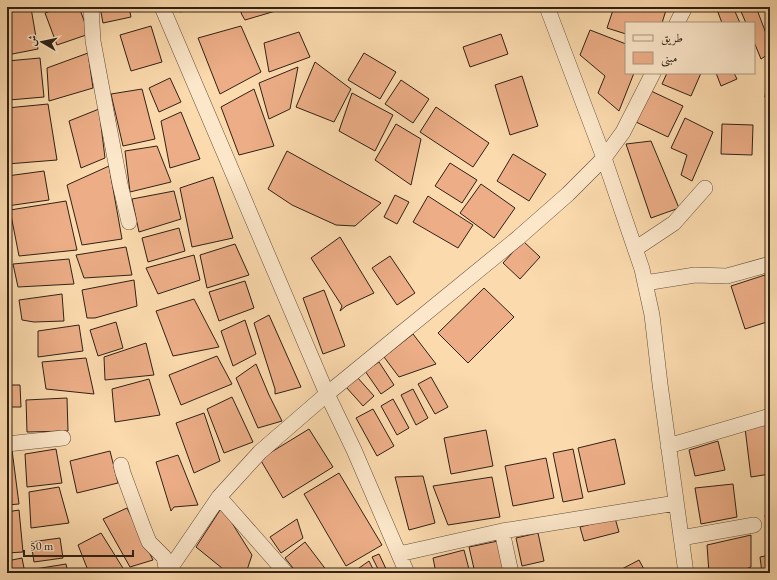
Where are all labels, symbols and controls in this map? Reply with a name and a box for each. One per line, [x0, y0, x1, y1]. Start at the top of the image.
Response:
north arrow [22, 22, 62, 62]
legend [625, 22, 755, 74]
text: طريق [661, 30, 683, 46]
text: ش [24, 34, 40, 47]
text: مبنى [661, 50, 677, 67]
scale bar [24, 532, 133, 558]
text: 50 m [30, 538, 54, 554]

